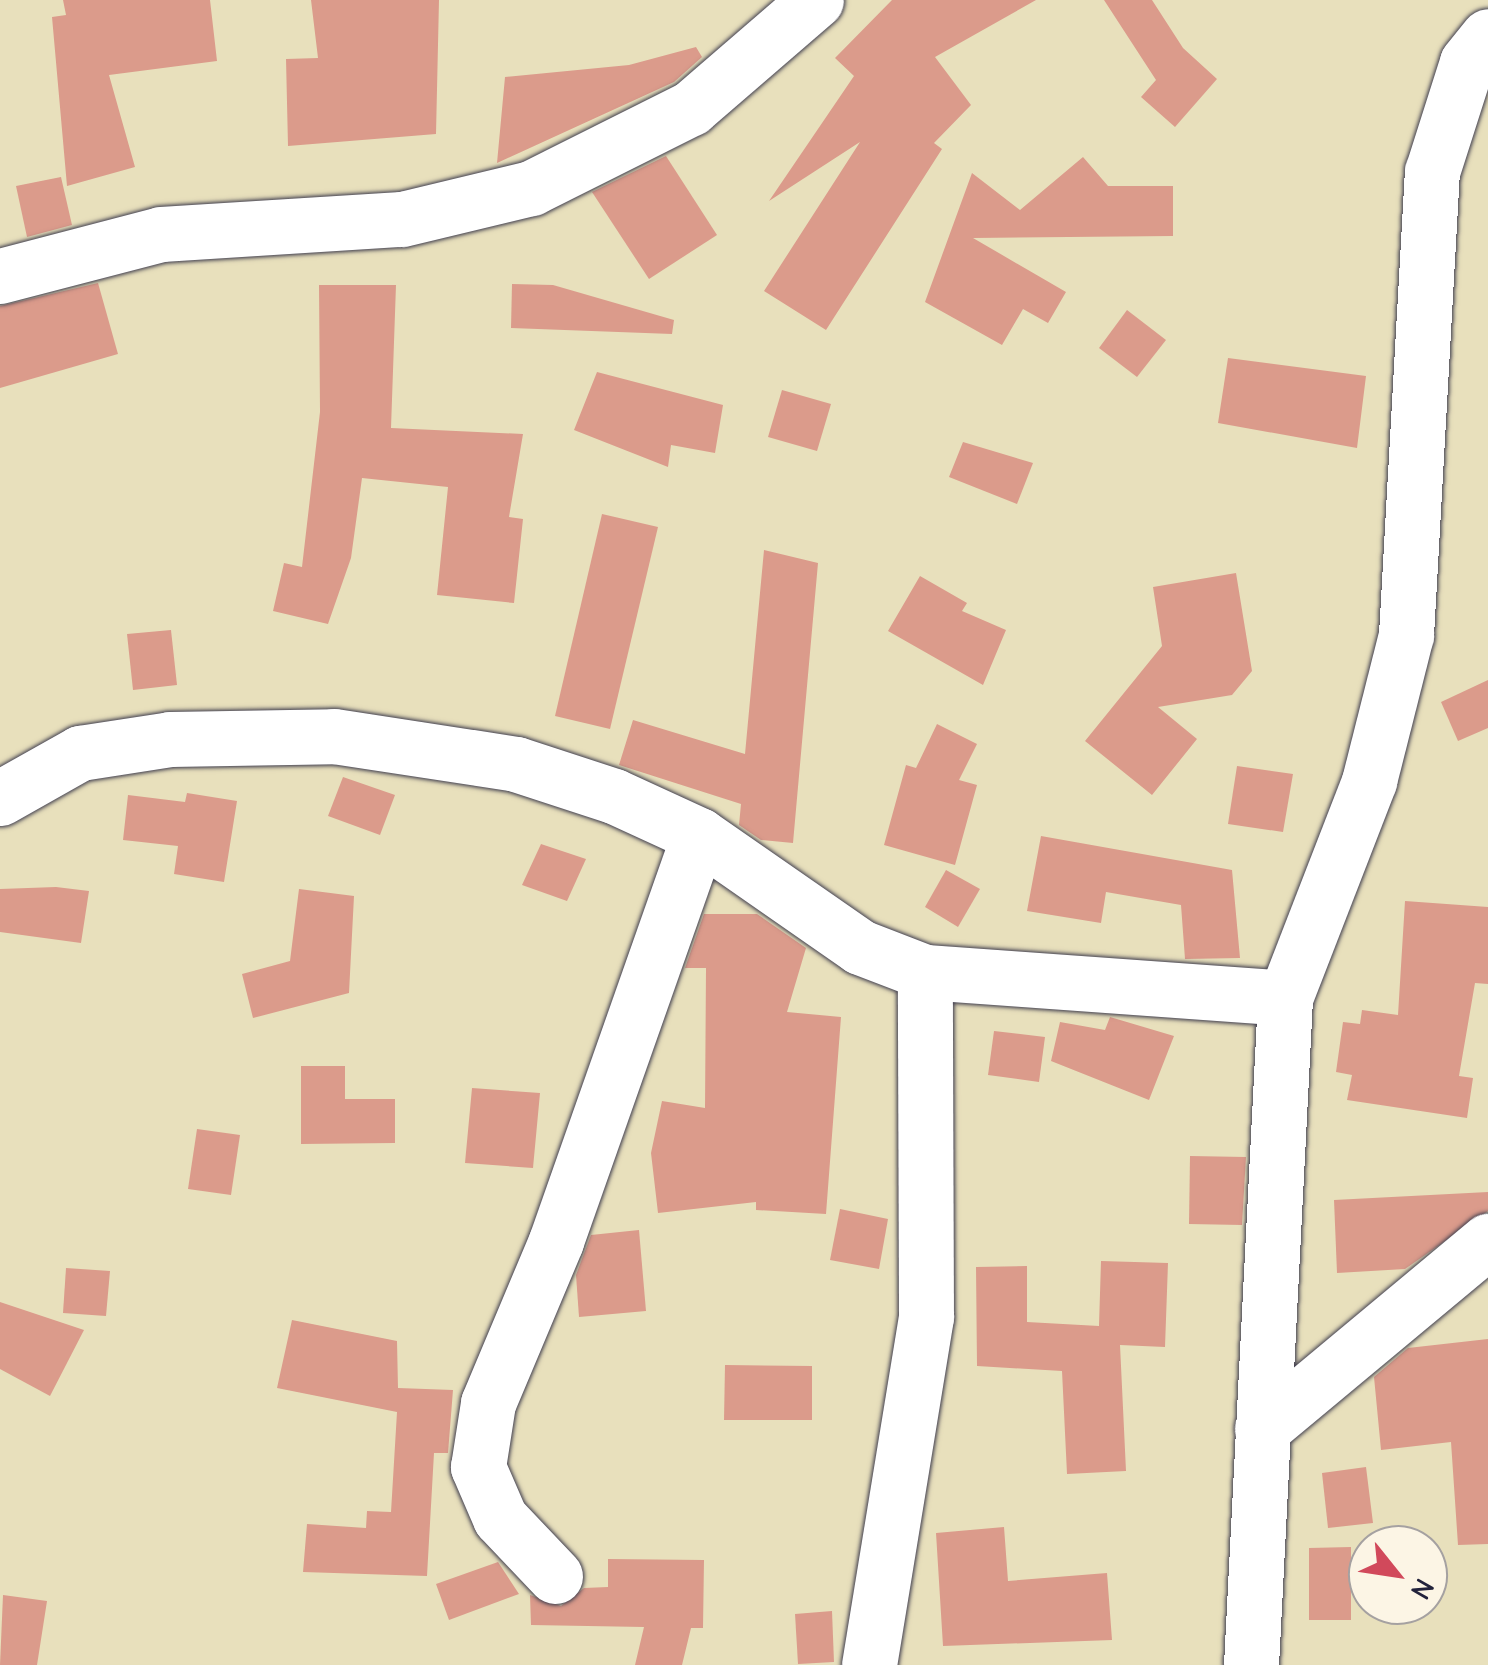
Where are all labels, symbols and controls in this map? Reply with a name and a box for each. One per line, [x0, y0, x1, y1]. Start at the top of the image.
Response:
north arrow [1348, 1525, 1448, 1625]
text: N [1404, 1573, 1441, 1605]

